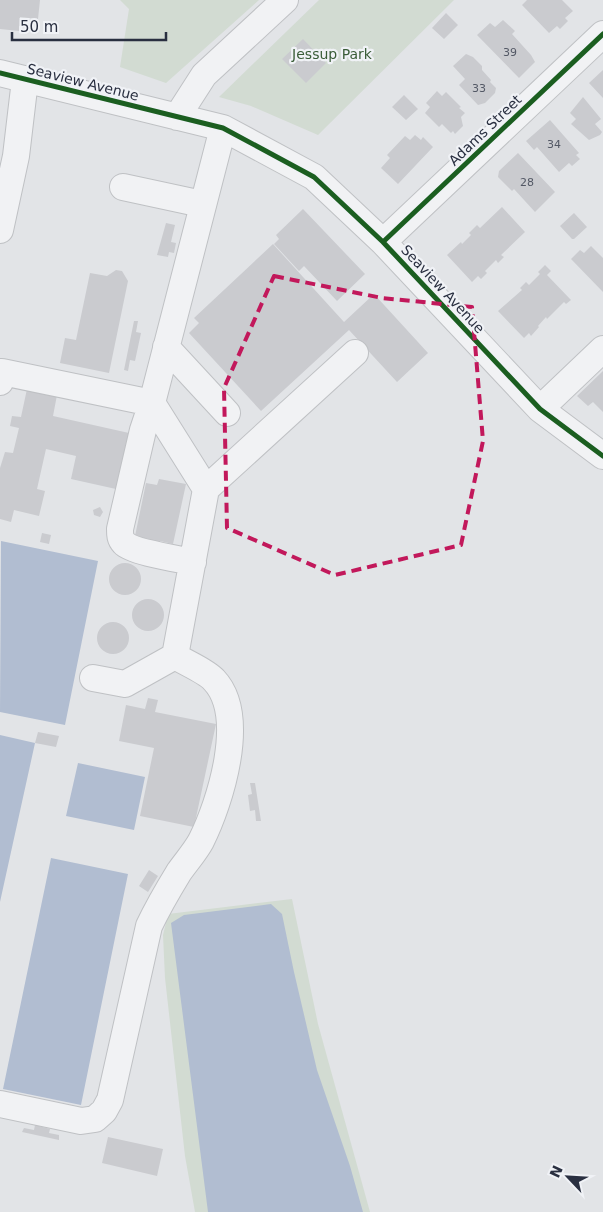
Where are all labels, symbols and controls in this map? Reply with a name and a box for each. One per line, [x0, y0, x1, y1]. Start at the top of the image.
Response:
scale bar [12, 10, 166, 42]
text: 50 m [20, 18, 58, 36]
park label: Jessup Park [291, 46, 373, 62]
house number: 39 [503, 46, 517, 59]
street label: Seaview Avenue [25, 60, 141, 104]
house number: 33 [472, 82, 486, 95]
street label: Adams Street [445, 91, 525, 169]
house number: 34 [547, 138, 561, 151]
house number: 28 [520, 176, 534, 189]
street label: Seaview Avenue [398, 242, 488, 336]
north arrow [543, 1152, 593, 1202]
text: N [546, 1163, 566, 1180]

